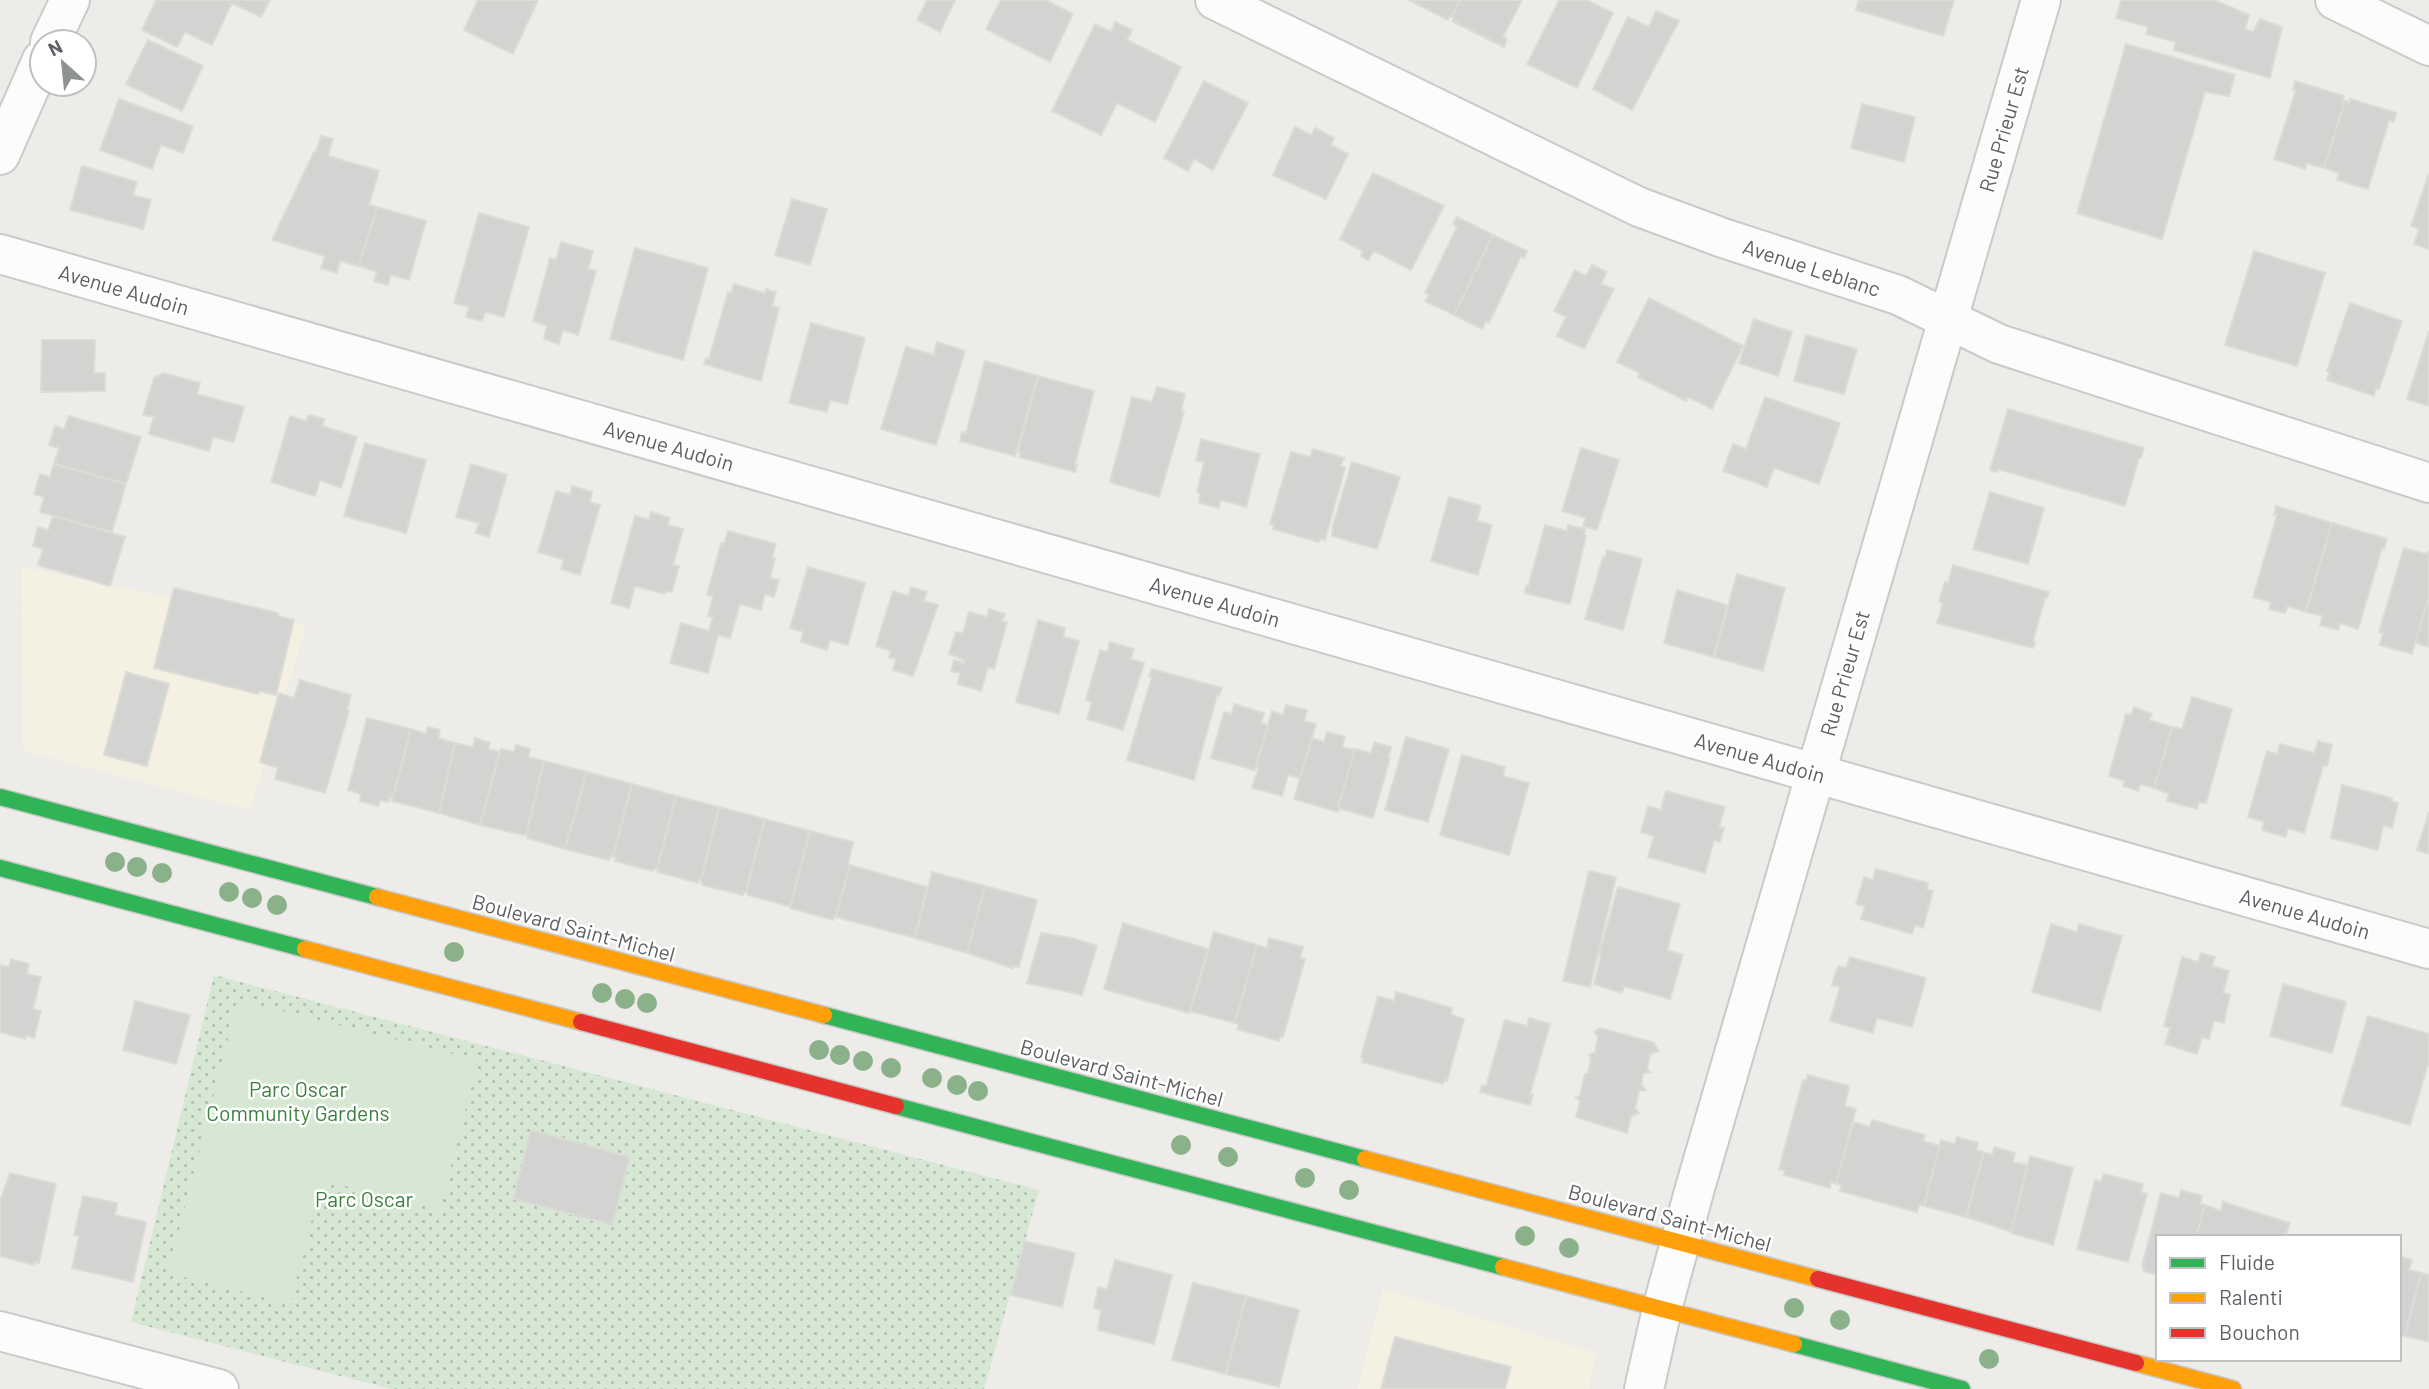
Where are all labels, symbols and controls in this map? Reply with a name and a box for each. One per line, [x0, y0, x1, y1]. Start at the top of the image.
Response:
north arrow [28, 28, 98, 98]
text: N [44, 34, 66, 61]
street label: Rue Prieur Est [1973, 63, 2033, 195]
street label: Avenue Leblanc [1740, 233, 1884, 301]
street label: Avenue Audoin [56, 258, 192, 320]
street label: Avenue Audoin [601, 414, 737, 476]
street label: Avenue Audoin [1147, 570, 1283, 632]
street label: Rue Prieur Est [1814, 607, 1874, 739]
street label: Avenue Audoin [1692, 726, 1828, 788]
street label: Avenue Audoin [2237, 882, 2373, 944]
street label: Boulevard Saint-Michel [470, 888, 678, 966]
street label: Boulevard Saint-Michel [1018, 1033, 1226, 1111]
park label: Parc Oscar Community Gardens [206, 1076, 390, 1125]
street label: Boulevard Saint-Michel [1566, 1178, 1774, 1256]
park label: Parc Oscar [315, 1186, 413, 1211]
legend [2156, 1235, 2401, 1361]
text: Fluide [2219, 1249, 2275, 1274]
text: Ralenti [2219, 1284, 2283, 1309]
text: Bouchon [2219, 1319, 2300, 1344]

